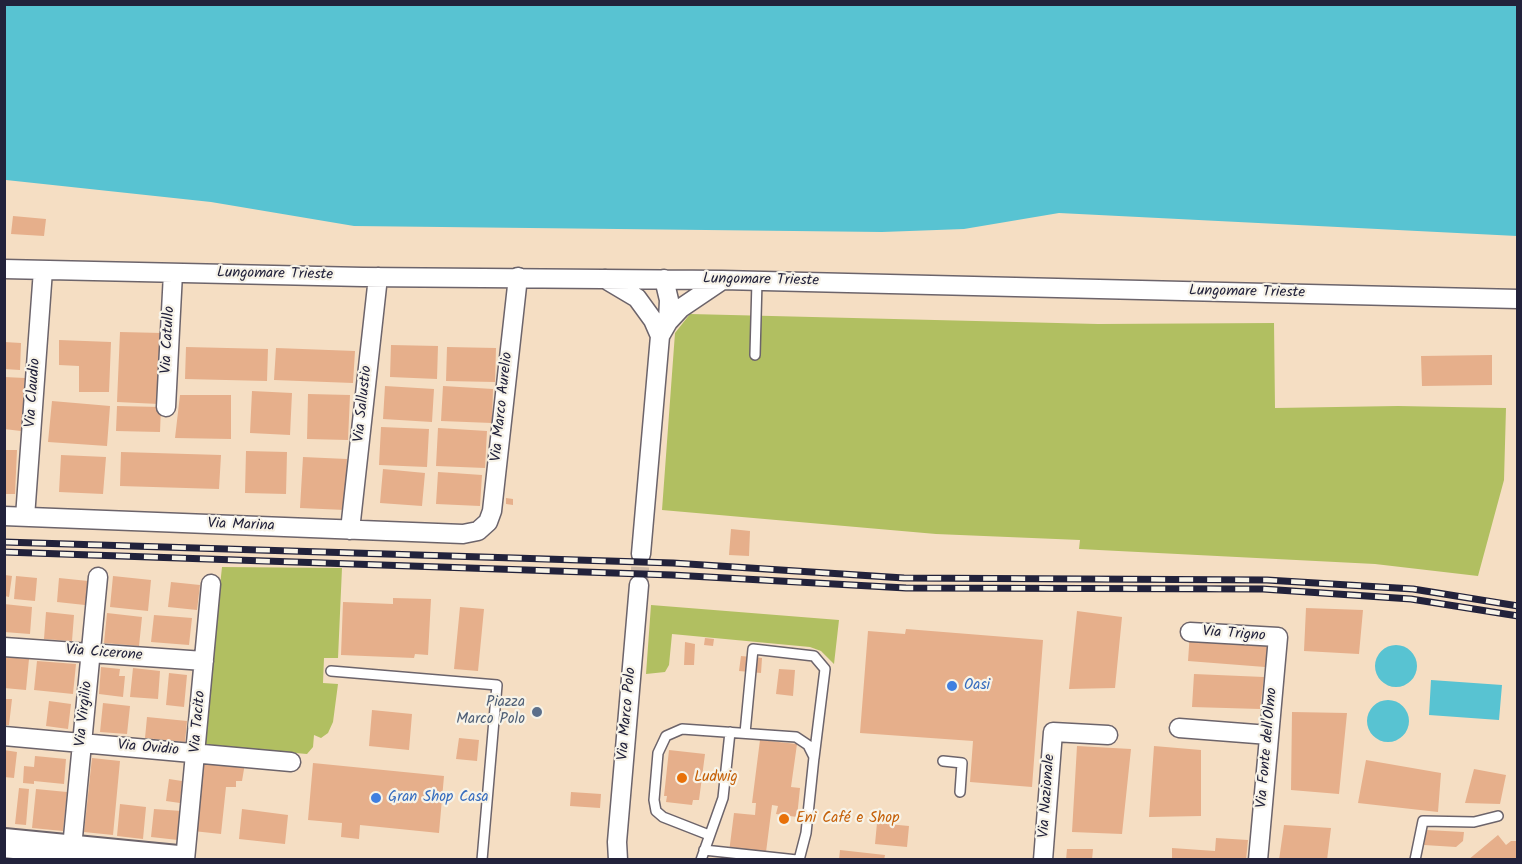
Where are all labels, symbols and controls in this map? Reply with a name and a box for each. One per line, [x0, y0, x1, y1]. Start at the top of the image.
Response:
street label: Lungomare Trieste [217, 265, 333, 285]
street label: Lungomare Trieste [703, 271, 819, 291]
street label: Lungomare Trieste [1189, 283, 1305, 303]
street label: Via Catullo [158, 306, 180, 374]
street label: Via Marco Aurelio [488, 351, 518, 463]
street label: Via Claudio [23, 358, 45, 428]
street label: Via Sallustio [351, 365, 377, 443]
street label: Via Marina [207, 516, 275, 536]
street label: Via Trigno [1202, 624, 1266, 646]
street label: Via Cicerone [65, 642, 143, 666]
street label: Via Marco Polo [615, 667, 641, 761]
place label: Oasi [964, 677, 990, 695]
marker: Oasi [945, 679, 959, 693]
street label: Via Virgilio [73, 680, 97, 748]
street label: Via Fonte dell'Olmo [1254, 687, 1282, 809]
street label: Via Tacito [187, 690, 211, 754]
place label: Piazza Marco Polo [456, 694, 525, 729]
marker: Piazza Marco Polo [530, 705, 544, 719]
street label: Via Ovidio [117, 737, 179, 761]
street label: Via Nazionale [1036, 753, 1060, 839]
place label: Ludwig [694, 769, 738, 787]
marker: Ludwig [675, 771, 689, 785]
place label: Gran Shop Casa [388, 789, 489, 807]
marker: Gran Shop Casa [369, 791, 383, 805]
place label: Eni Café e Shop [796, 810, 899, 828]
marker: Eni Café e Shop [777, 812, 791, 826]

